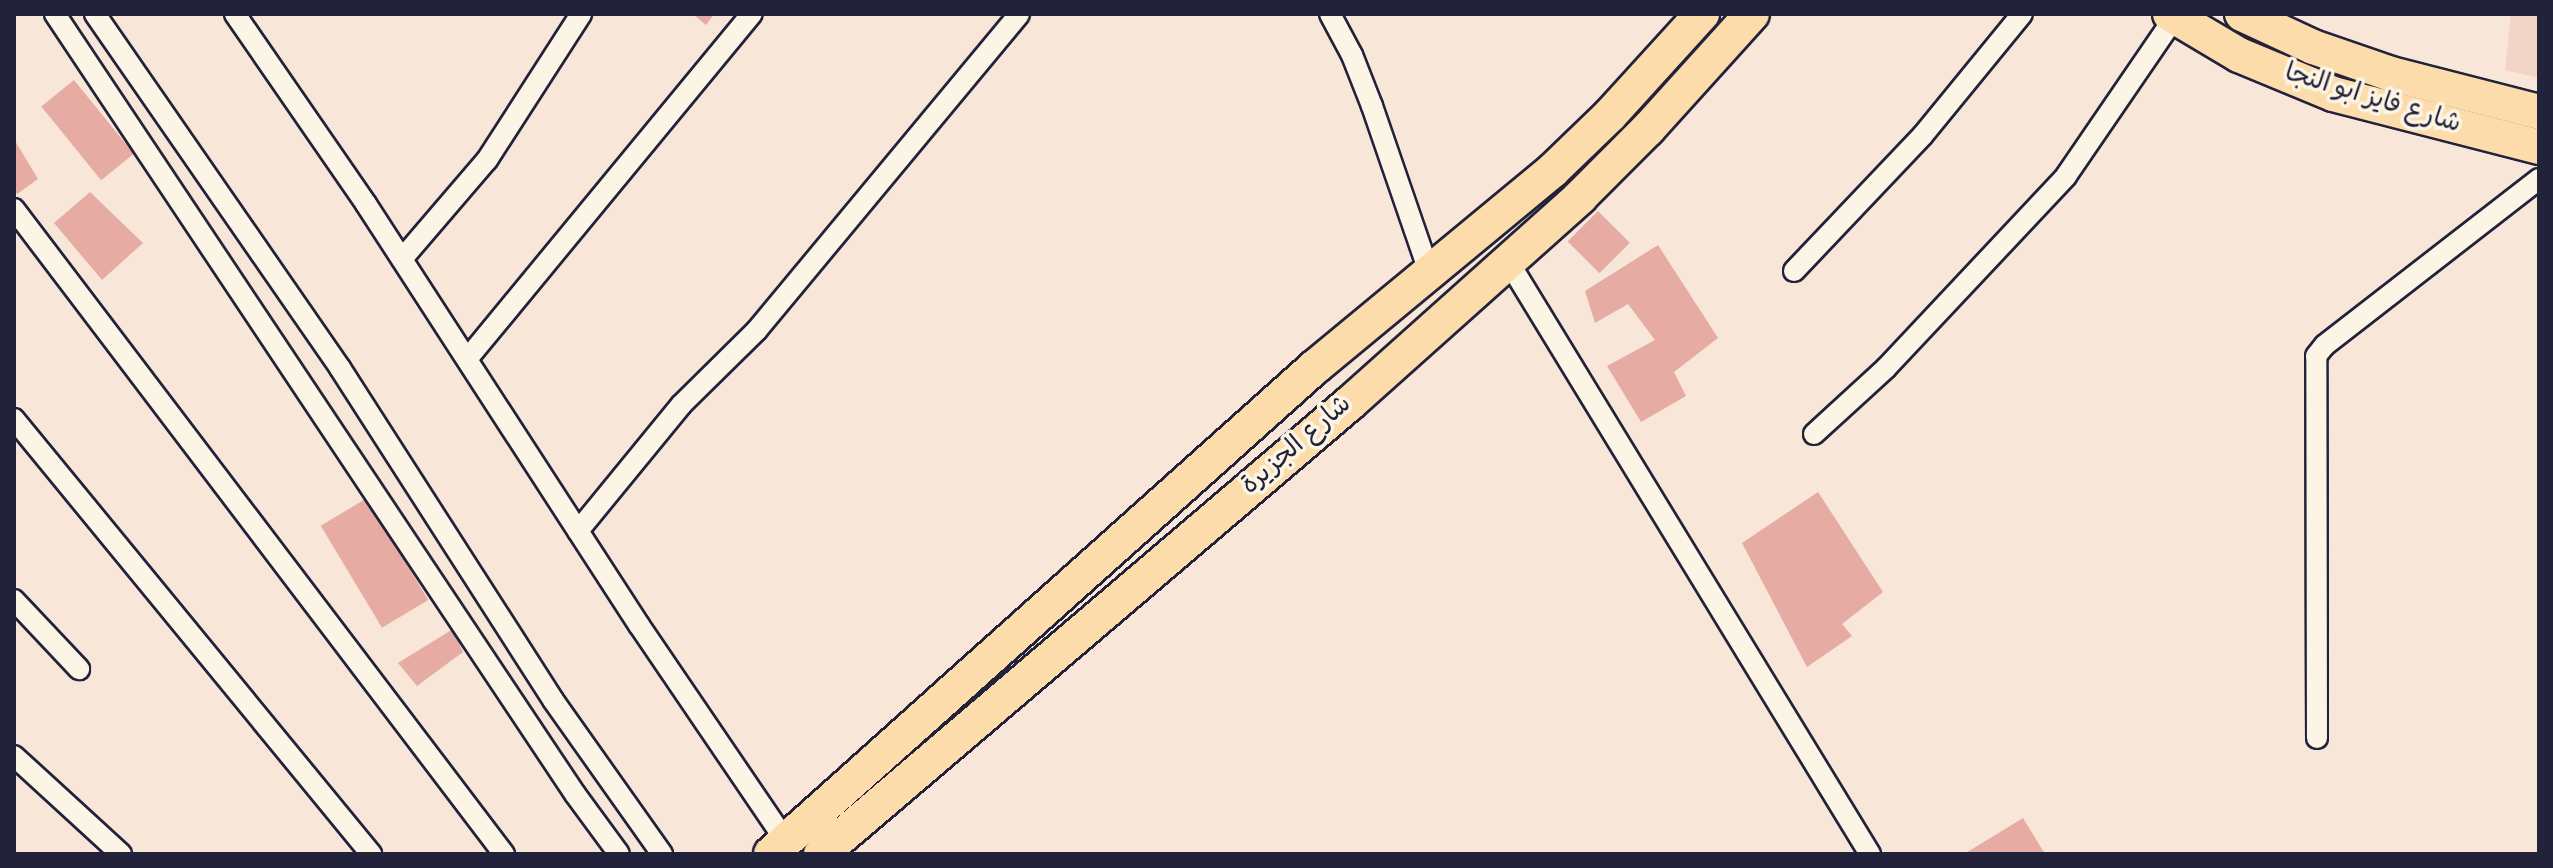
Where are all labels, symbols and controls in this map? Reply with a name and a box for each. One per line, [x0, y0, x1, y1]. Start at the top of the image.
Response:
street label: شارع فايز ابو النجا [2280, 59, 2464, 143]
street label: شارع الجزيرة [1237, 391, 1359, 503]

